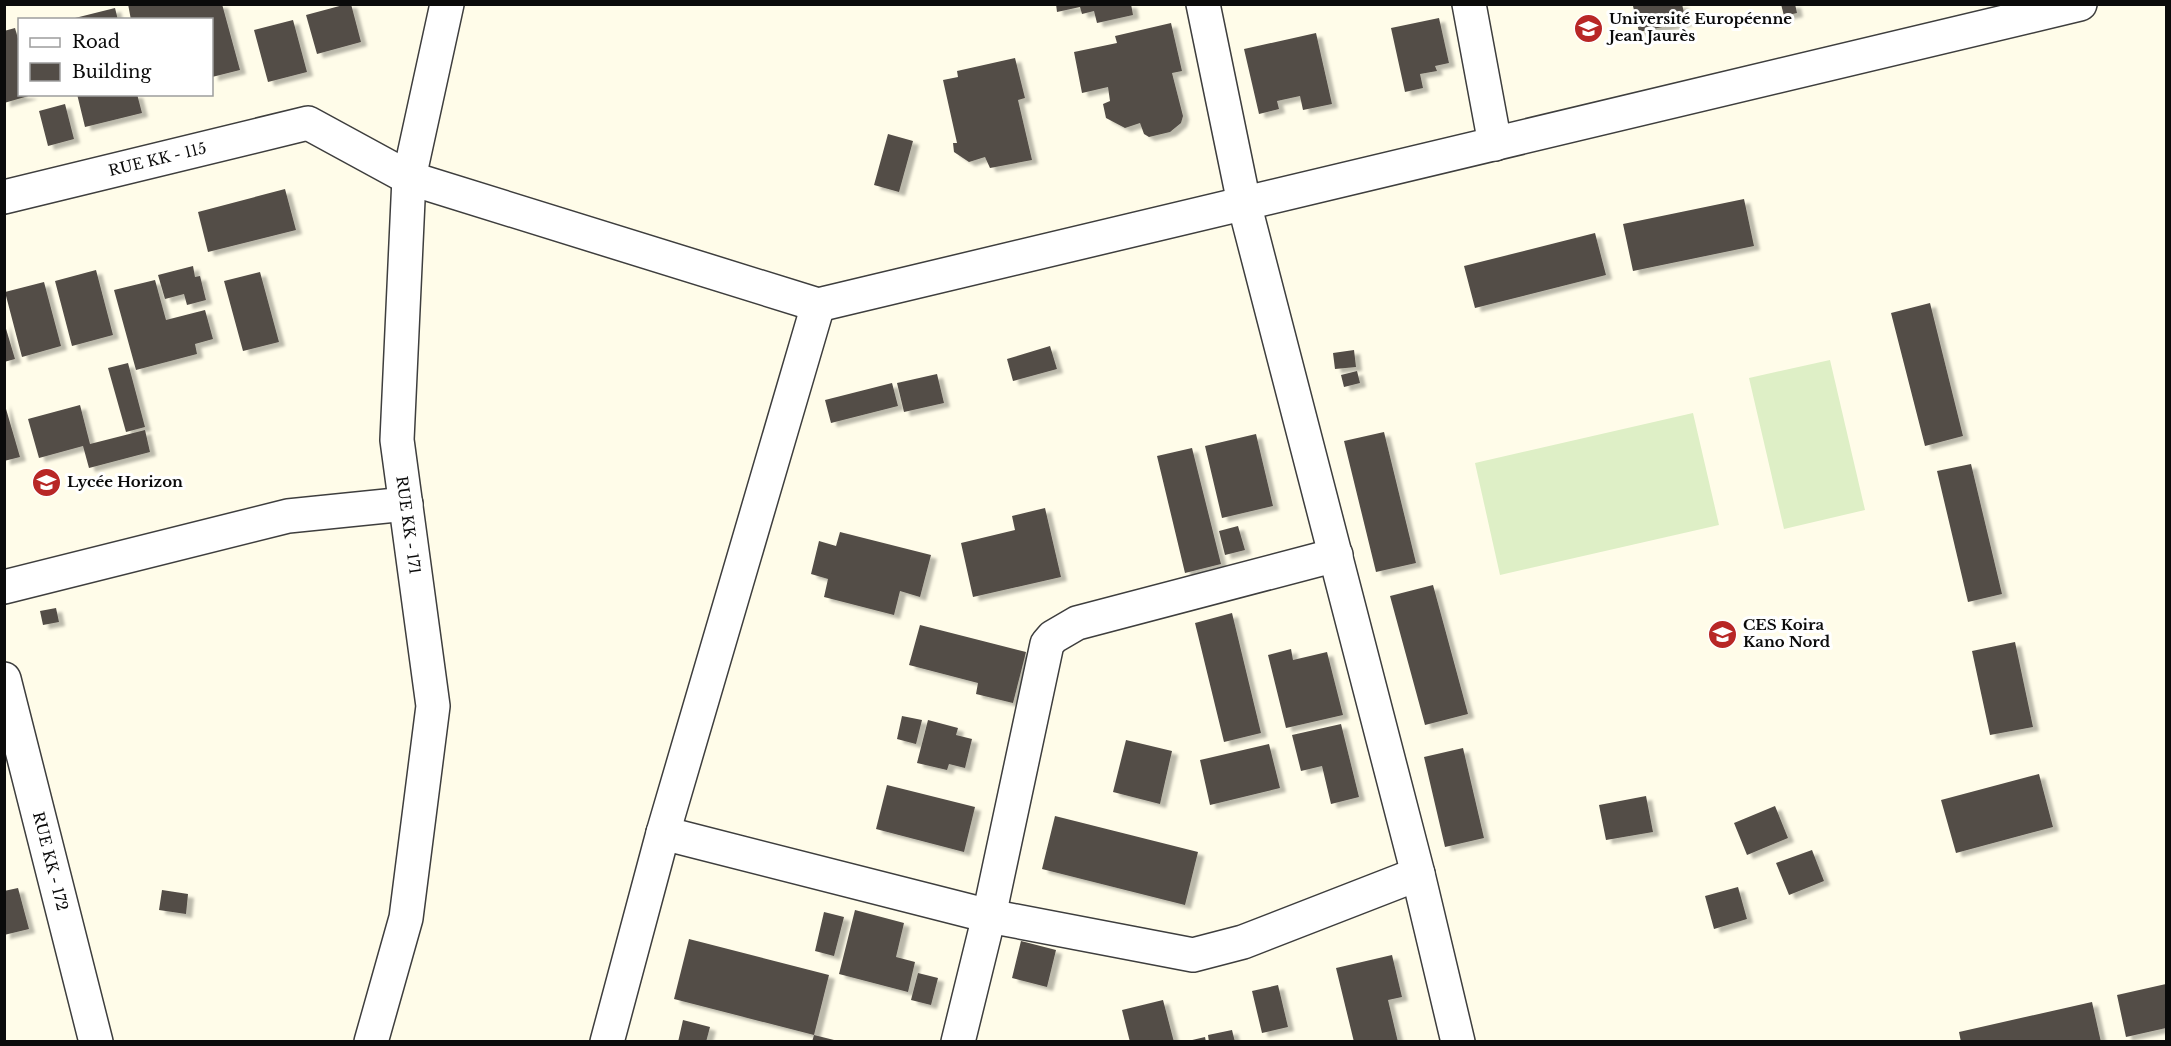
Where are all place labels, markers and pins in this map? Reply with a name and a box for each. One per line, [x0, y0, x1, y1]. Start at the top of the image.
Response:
place label: Université Européenne Jean Jaurès [1606, 9, 1792, 45]
school or university icon: Université Européenne Jean Jaurès [1572, 12, 1604, 44]
school or university icon: Lycée Horizon [30, 466, 62, 498]
place label: Lycée Horizon [67, 472, 183, 491]
place label: CES Koira Kano Nord [1743, 615, 1831, 651]
school or university icon: CES Koira Kano Nord [1706, 618, 1738, 650]

